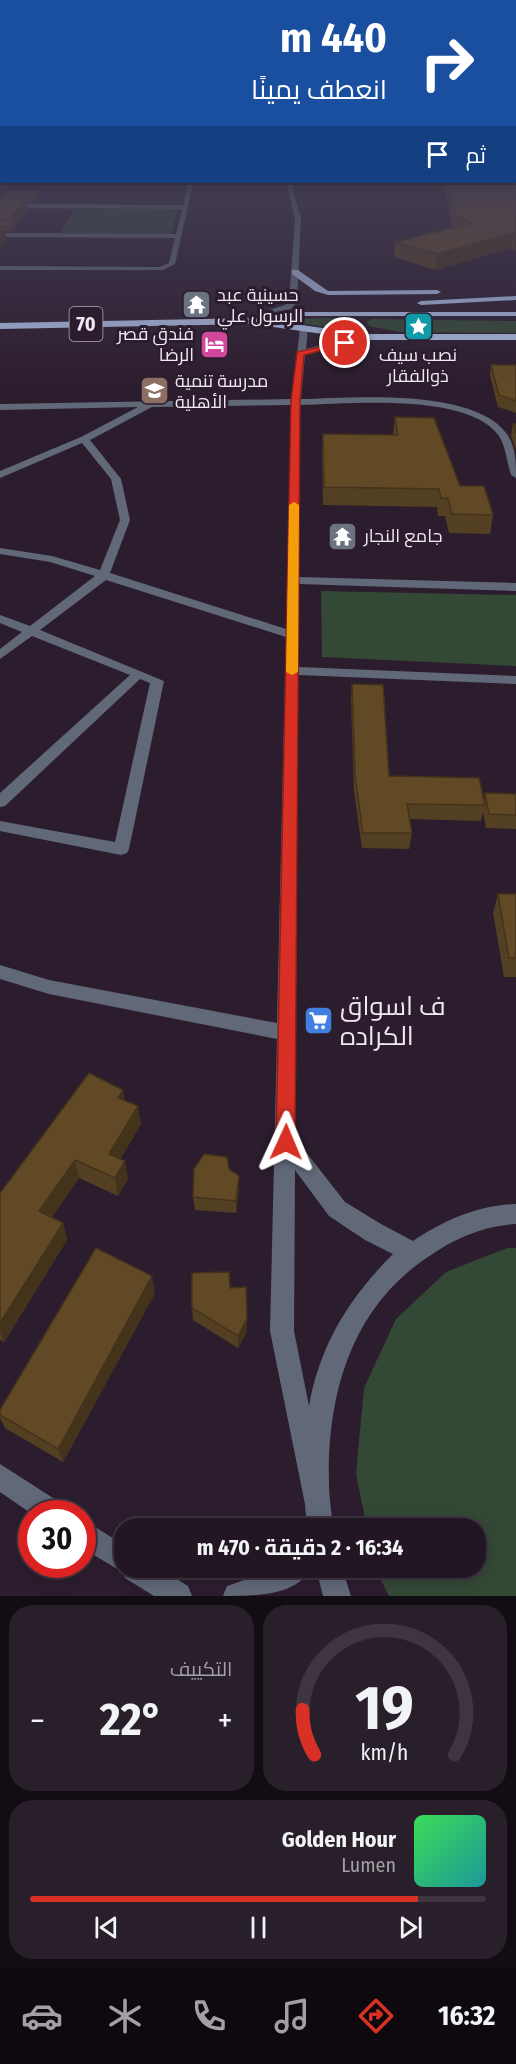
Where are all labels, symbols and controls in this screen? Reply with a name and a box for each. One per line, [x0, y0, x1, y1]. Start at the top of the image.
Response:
text: 440 m [280, 13, 387, 63]
icon: right [408, 24, 486, 102]
text: انعطف يمينًا [251, 74, 387, 106]
icon: arrive [421, 138, 454, 171]
text: ثم [466, 142, 486, 169]
place label: حسينية عبد الرسول علي [217, 284, 303, 330]
temple icon: حسينية عبد الرسول علي [180, 289, 212, 321]
road number: 70 [70, 307, 103, 341]
place icon: نصب سيف ذوالفقار [402, 310, 434, 342]
pin [319, 317, 370, 368]
place label: فندق قصر الرضا [116, 323, 194, 366]
icon: arrive [328, 326, 361, 359]
hotel icon: فندق قصر الرضا [199, 328, 231, 360]
place label: نصب سيف ذوالفقار [379, 344, 457, 387]
place label: مدرسة تنمية الأهلية [175, 370, 268, 413]
school or university icon: مدرسة تنمية الأهلية [138, 375, 170, 407]
temple icon: جامع النجار [327, 520, 359, 552]
place label: جامع النجار [363, 525, 442, 548]
place label: ف اسواق الكراده [340, 991, 446, 1052]
supermarket icon: ف اسواق الكراده [303, 1005, 335, 1037]
position arrow [254, 1110, 318, 1174]
speed limit sign: 30 [18, 1500, 96, 1578]
text: 16:34 · 2 دقيقة · 470 m [197, 1534, 403, 1561]
text: التكييف [170, 1657, 233, 1681]
text: 19 [355, 1671, 414, 1746]
text: 22° [100, 1693, 163, 1747]
text: − [30, 1701, 45, 1741]
text: + [217, 1701, 233, 1741]
text: km/h [361, 1740, 409, 1766]
text: Golden Hour [282, 1826, 396, 1853]
text: Lumen [341, 1853, 396, 1877]
icon: previous [90, 1911, 123, 1944]
icon: pause [242, 1911, 275, 1944]
icon: next [394, 1911, 427, 1944]
icon: car [21, 1995, 63, 2037]
icon: climate [104, 1995, 146, 2037]
icon: phone [188, 1995, 230, 2037]
icon: music [271, 1995, 313, 2037]
icon: directions [355, 1995, 397, 2037]
text: 16:32 [438, 2000, 495, 2032]

